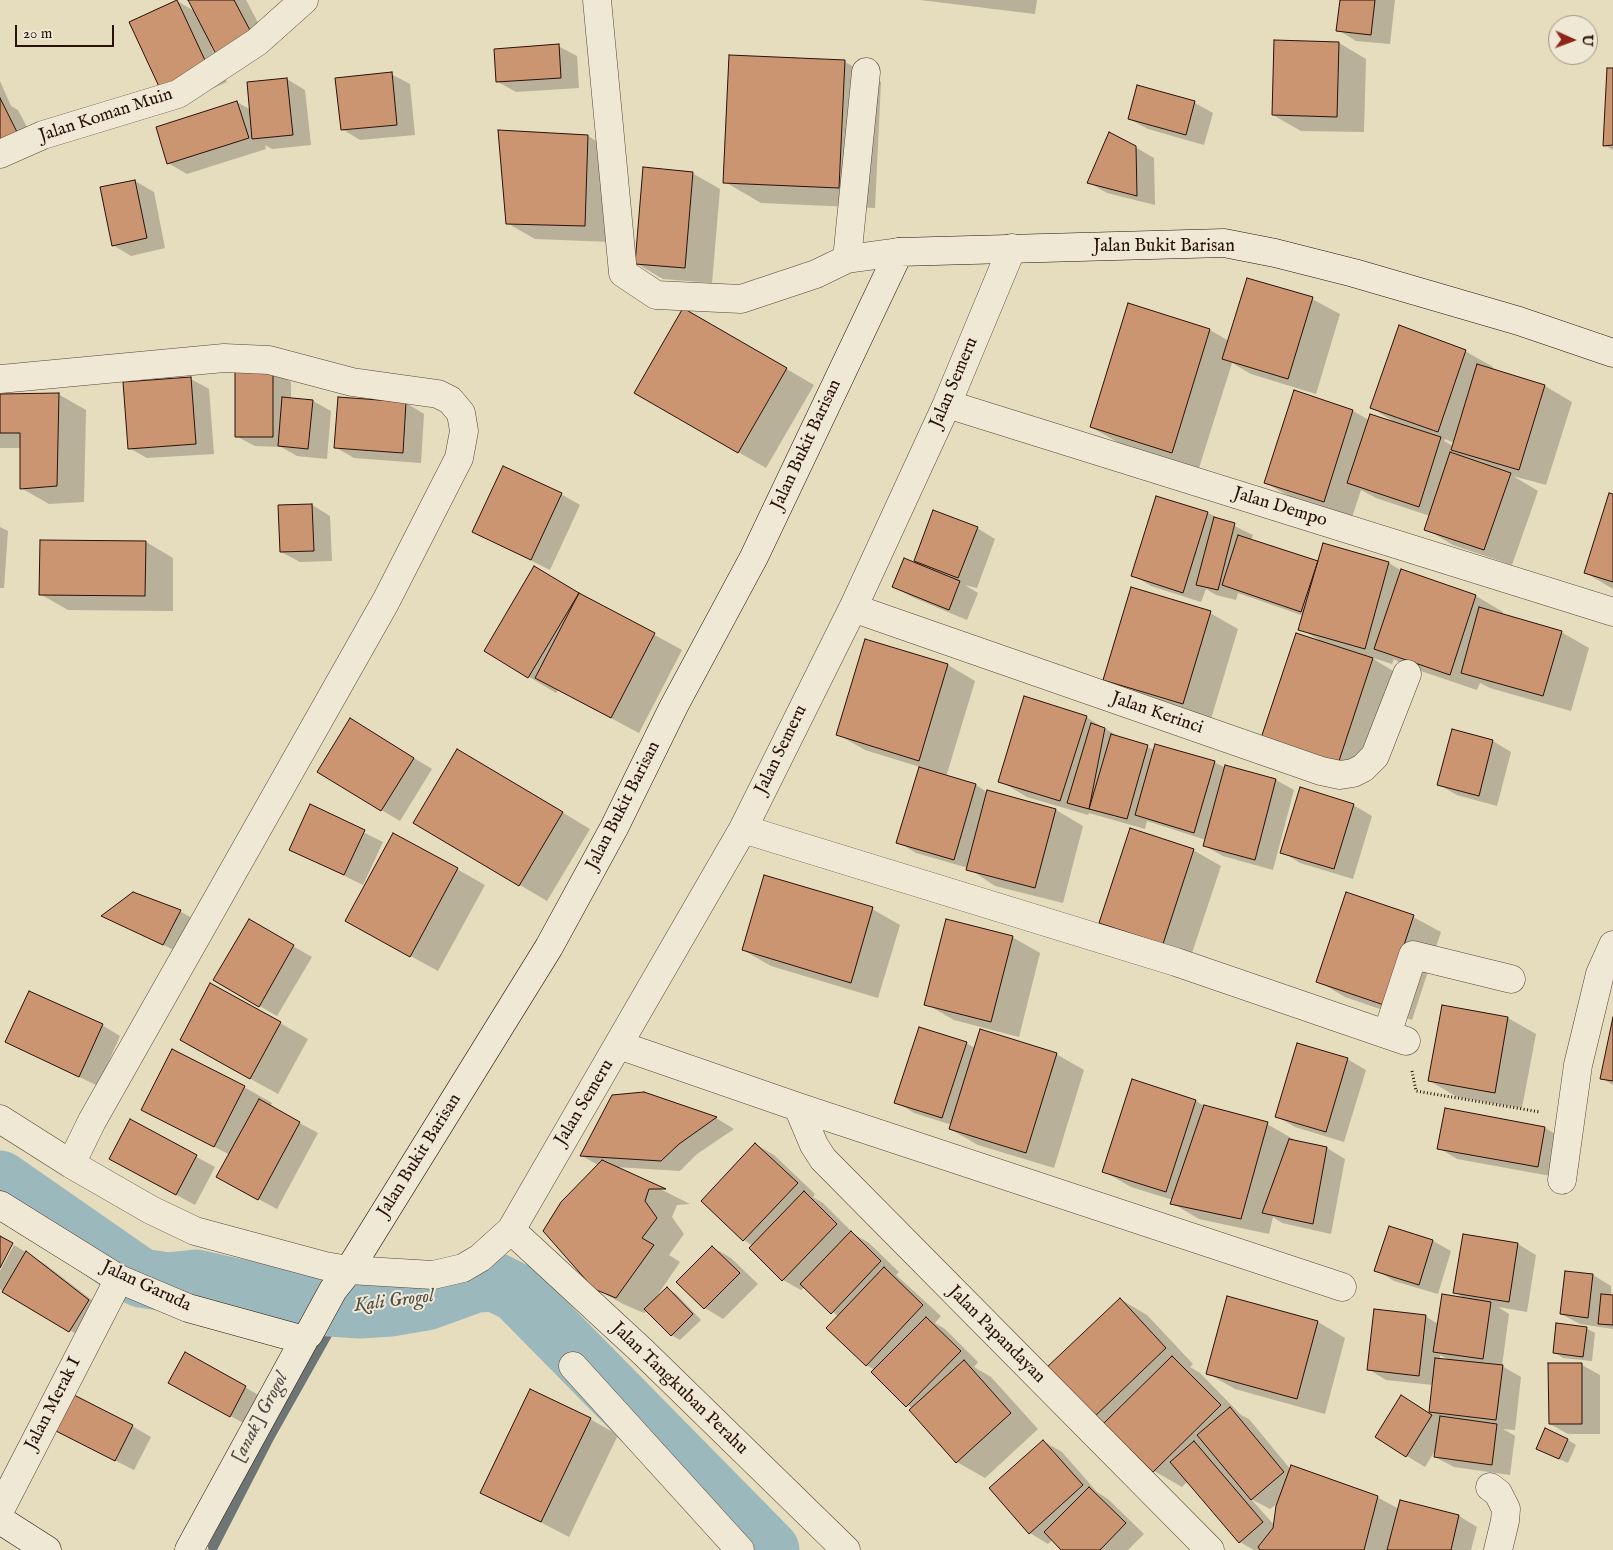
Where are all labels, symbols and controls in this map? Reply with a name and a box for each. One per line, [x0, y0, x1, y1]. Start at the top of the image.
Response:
scale bar [18, 15, 116, 47]
north arrow [1548, 15, 1598, 65]
text: 20 m [23, 24, 52, 43]
text: U [1578, 34, 1596, 47]
street label: Jalan Koman Muin [36, 84, 176, 148]
street label: Jalan Bukit Barisan [1093, 236, 1235, 258]
street label: Jalan Semeru [926, 334, 984, 432]
street label: Jalan Bukit Barisan [767, 376, 847, 514]
street label: Jalan Dempo [1230, 483, 1330, 533]
street label: Jalan Kerinci [1108, 688, 1206, 740]
street label: Jalan Semeru [751, 702, 813, 798]
street label: Jalan Bukit Barisan [582, 738, 666, 874]
street label: Jalan Semeru [551, 1056, 619, 1150]
street label: Jalan Bukit Barisan [373, 1090, 467, 1222]
street label: Jalan Garuda [98, 1257, 194, 1317]
street label: Jalan Papandayan [943, 1282, 1049, 1388]
water label: Kali Grogol [353, 1286, 435, 1318]
street label: Jalan Tangkuban Perahu [606, 1318, 752, 1460]
street label: Jalan Merak I [21, 1354, 87, 1454]
water label: [anak] Grogol [228, 1369, 294, 1467]

